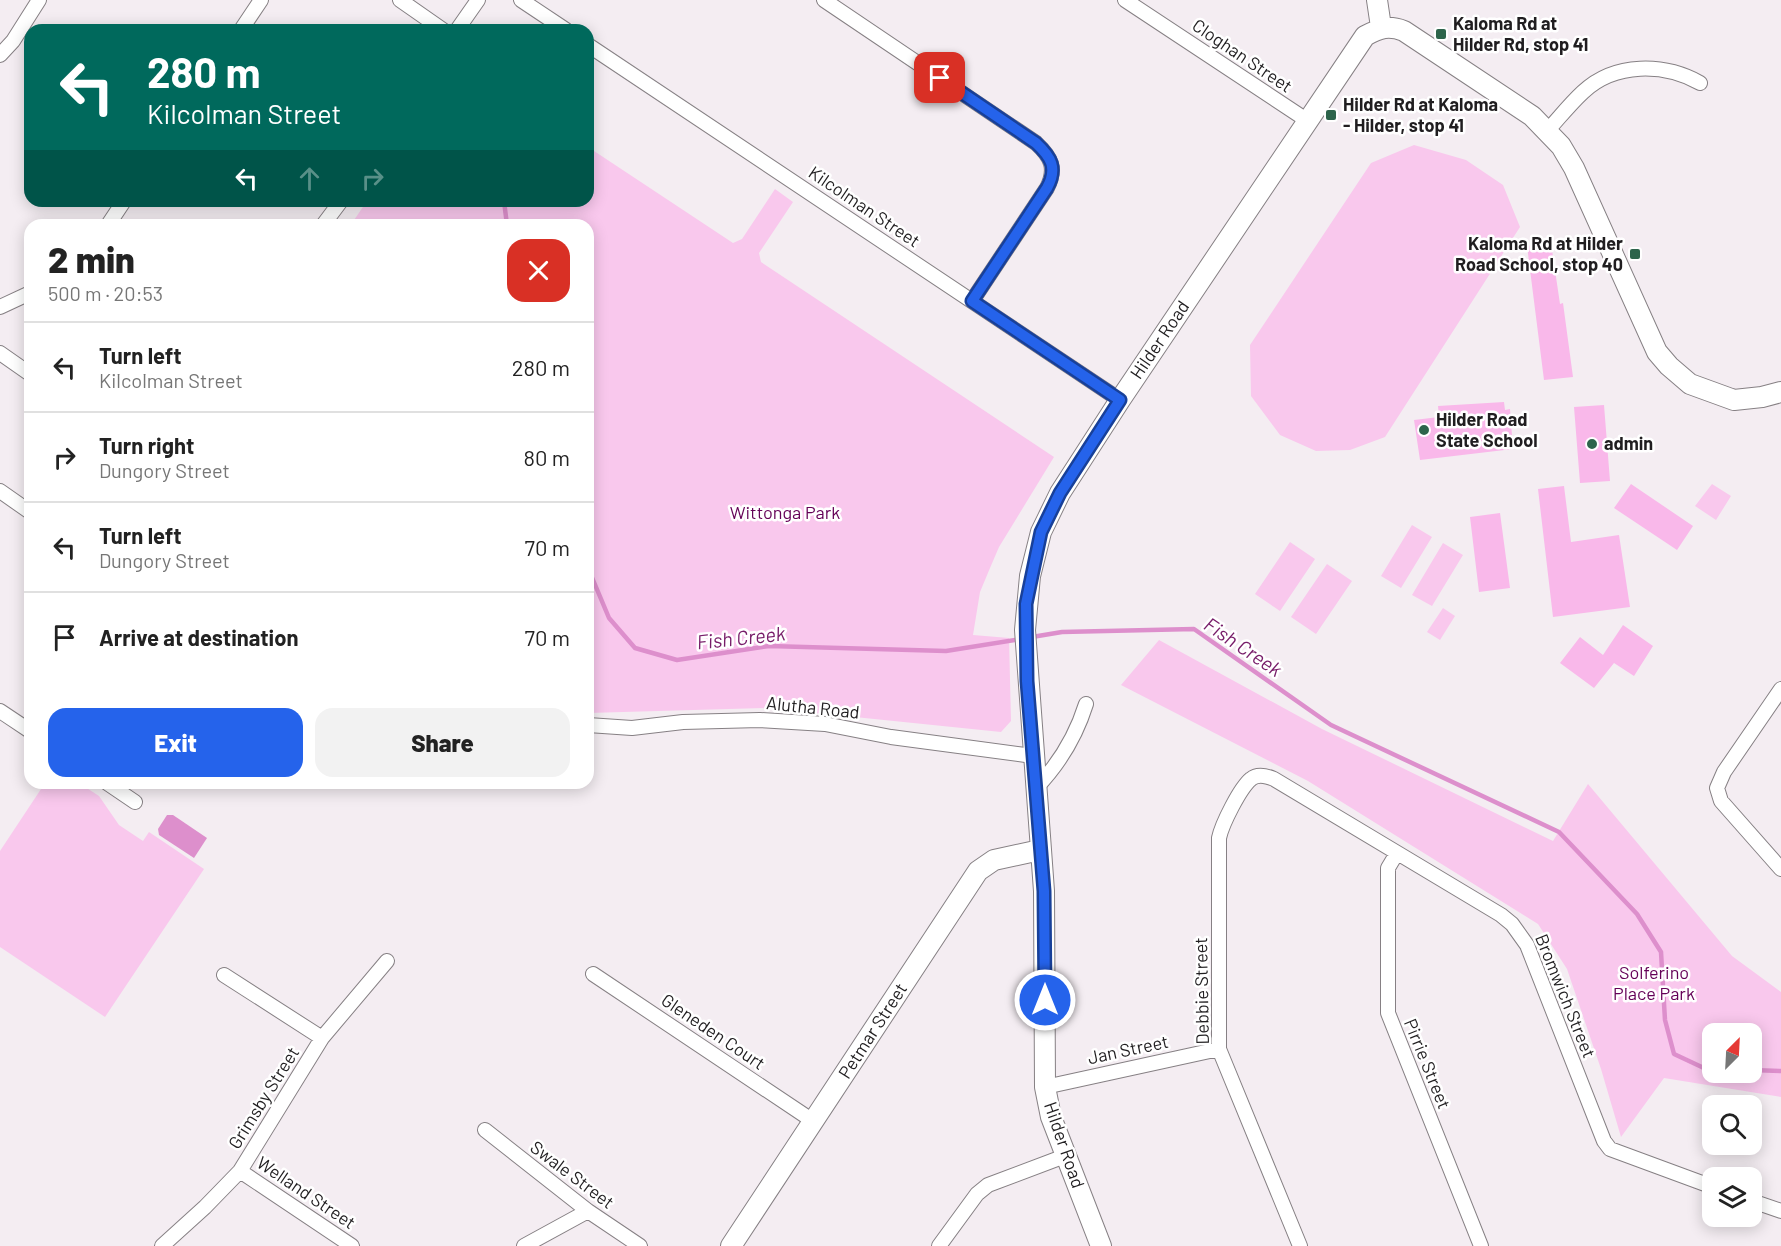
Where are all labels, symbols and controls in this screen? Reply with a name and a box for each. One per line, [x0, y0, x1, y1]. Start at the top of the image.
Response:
place label: Kaloma Rd at Hilder Rd, stop 41 [1453, 12, 1588, 55]
street label: Cloghan Street [1188, 14, 1297, 97]
marker: Kaloma Rd at Hilder Rd, stop 41 [1434, 27, 1448, 41]
text: 280 m [147, 46, 261, 96]
icon: left [48, 48, 126, 126]
pin [914, 52, 965, 103]
icon: arrive [923, 61, 956, 94]
place label: Hilder Rd at Kaloma - Hilder, stop 41 [1343, 93, 1498, 136]
text: Kilcolman Street [147, 97, 341, 129]
marker: Hilder Rd at Kaloma - Hilder, stop 41 [1324, 108, 1338, 122]
street label: Kilcolman Street [805, 161, 924, 252]
icon: left [230, 162, 263, 195]
icon: ahead [293, 162, 326, 195]
icon: right [356, 162, 389, 195]
place label: Kaloma Rd at Hilder Road School, stop 40 [1455, 232, 1623, 275]
text: 2 min [48, 237, 135, 280]
button: close [507, 239, 570, 302]
marker: Kaloma Rd at Hilder Road School, stop 40 [1628, 247, 1642, 261]
text: 500 m · 20:53 [48, 281, 163, 305]
street label: Hilder Road [1125, 296, 1193, 383]
text: Turn left [99, 342, 182, 368]
icon: left [48, 351, 81, 384]
text: 280 m [512, 354, 570, 380]
text: Kilcolman Street [99, 368, 243, 392]
place label: Hilder Road State School [1436, 408, 1538, 451]
marker: Hilder Road State School [1417, 423, 1431, 437]
text: Turn right [99, 432, 194, 458]
place label: admin [1604, 432, 1653, 454]
marker: admin [1585, 437, 1599, 451]
icon: right [48, 441, 81, 474]
text: 80 m [524, 444, 570, 470]
text: Dungory Street [99, 458, 230, 482]
park label: Wittonga Park [730, 501, 840, 523]
text: Turn left [99, 522, 182, 548]
icon: left [48, 531, 81, 564]
text: 70 m [525, 534, 570, 560]
text: Dungory Street [99, 548, 230, 572]
water label: Fish Creek [1200, 611, 1287, 681]
water label: Fish Creek [695, 620, 787, 654]
icon: arrive [48, 621, 81, 654]
text: Arrive at destination [99, 624, 298, 650]
text: 70 m [525, 624, 570, 650]
street label: Alutha Road [765, 691, 861, 723]
button: Exit [48, 708, 303, 777]
button: Share [315, 708, 570, 777]
street label: Bromwich Street [1531, 930, 1601, 1061]
street label: Debbie Street [1189, 937, 1213, 1045]
park label: Solferino Place Park [1613, 961, 1695, 1004]
position arrow [1013, 968, 1077, 1032]
street label: Petmar Street [833, 978, 911, 1082]
street label: Gleneden Court [658, 988, 770, 1074]
street label: Pirrie Street [1400, 1015, 1456, 1112]
north arrow [1702, 1023, 1762, 1083]
map controls [1702, 1023, 1762, 1227]
street label: Jan Street [1085, 1030, 1170, 1068]
street label: Grimsby Street [223, 1042, 303, 1153]
button: search [1702, 1095, 1762, 1155]
street label: Hilder Road [1040, 1099, 1090, 1191]
street label: Swale Street [526, 1136, 619, 1213]
street label: Welland Street [253, 1151, 360, 1233]
button: layers [1702, 1167, 1762, 1227]

